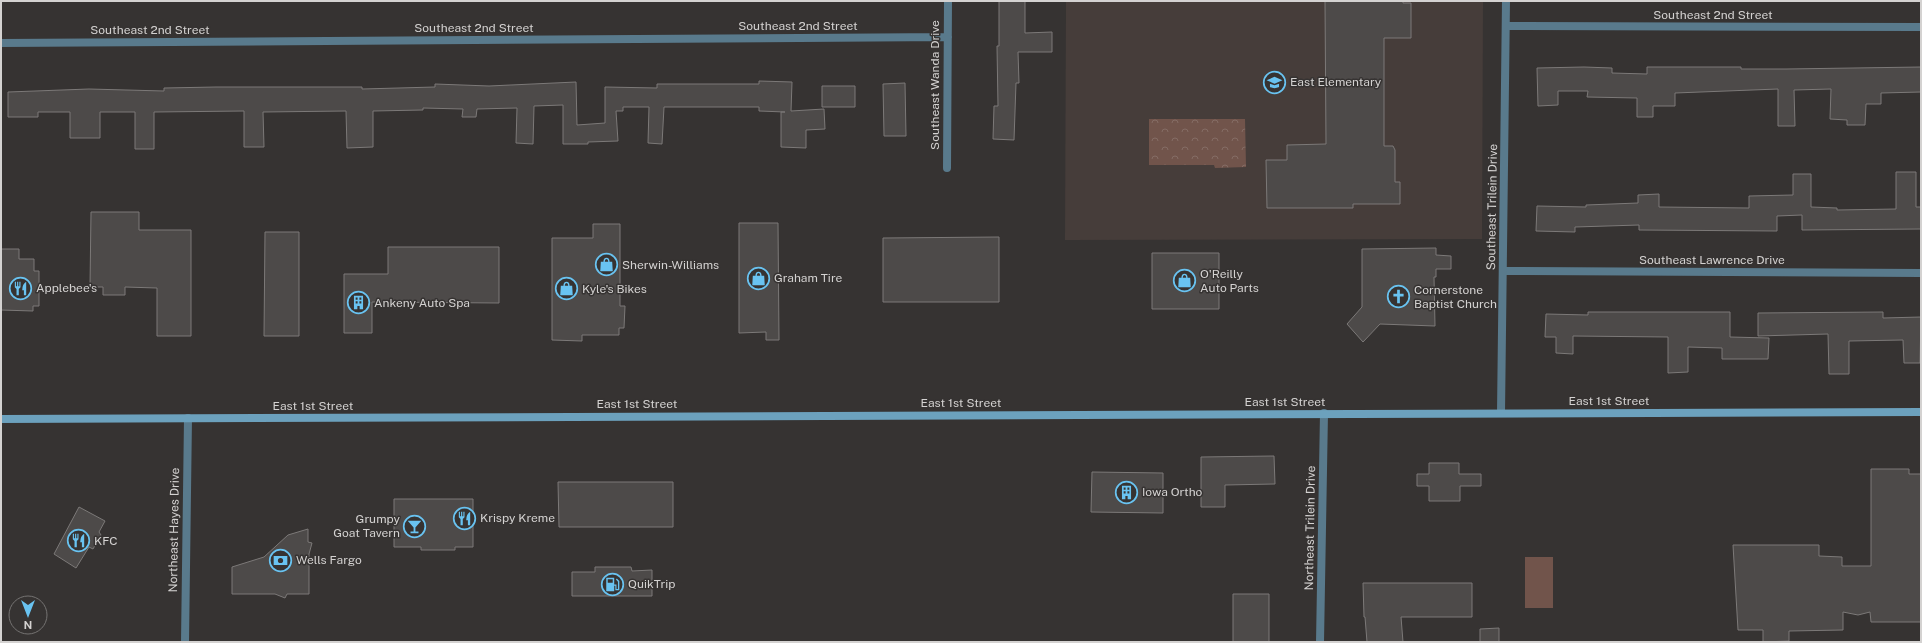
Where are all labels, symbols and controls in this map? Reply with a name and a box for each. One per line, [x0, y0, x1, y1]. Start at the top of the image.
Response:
street label: Southeast 2nd Street [1653, 8, 1773, 22]
street label: Southeast 2nd Street [738, 19, 858, 33]
street label: Southeast Wanda Drive [928, 20, 942, 150]
street label: Southeast 2nd Street [414, 21, 534, 35]
street label: Southeast 2nd Street [90, 23, 210, 37]
school or university icon: East Elementary [1261, 69, 1287, 95]
place label: East Elementary [1290, 75, 1382, 89]
street label: Southeast Trilein Drive [1484, 143, 1500, 270]
shop icon: Sherwin-Williams [593, 252, 619, 278]
street label: Southeast Lawrence Drive [1639, 253, 1785, 267]
place label: Sherwin-Williams [622, 258, 719, 272]
shop icon: Graham Tire [746, 265, 772, 291]
place label: O'Reilly Auto Parts [1200, 267, 1259, 295]
shop icon: O'Reilly Auto Parts [1172, 268, 1198, 294]
place label: Graham Tire [774, 271, 843, 285]
restaurant icon: Applebee's [7, 275, 33, 301]
shop icon: Kyle's Bikes [554, 276, 580, 302]
place label: Applebee's [36, 281, 97, 295]
place label: Kyle's Bikes [582, 282, 647, 296]
place label: Cornerstone Baptist Church [1414, 283, 1497, 311]
church icon: Cornerstone Baptist Church [1385, 284, 1411, 310]
building icon: Ankeny Auto Spa [345, 290, 371, 316]
place label: Ankeny Auto Spa [374, 296, 470, 310]
street label: East 1st Street [1569, 394, 1650, 408]
street label: East 1st Street [1245, 395, 1326, 409]
street label: East 1st Street [921, 396, 1002, 410]
street label: East 1st Street [597, 397, 678, 411]
street label: East 1st Street [273, 399, 354, 413]
street label: Northeast Trilein Drive [1302, 465, 1318, 591]
street label: Northeast Hayes Drive [166, 467, 182, 593]
building icon: Iowa Ortho [1114, 479, 1140, 505]
place label: Iowa Ortho [1142, 485, 1203, 499]
restaurant icon: Krispy Kreme [452, 505, 478, 531]
place label: Krispy Kreme [480, 511, 555, 525]
place label: Grumpy Goat Tavern [333, 512, 401, 540]
bar icon: Grumpy Goat Tavern [402, 513, 428, 539]
restaurant icon: KFC [66, 528, 92, 554]
place label: KFC [94, 534, 118, 548]
bank icon: Wells Fargo [268, 547, 294, 573]
place label: Wells Fargo [296, 553, 362, 567]
fuel station icon: QuikTrip [599, 571, 625, 597]
place label: QuikTrip [628, 577, 675, 591]
north arrow [8, 595, 48, 635]
text: N [24, 619, 32, 631]

